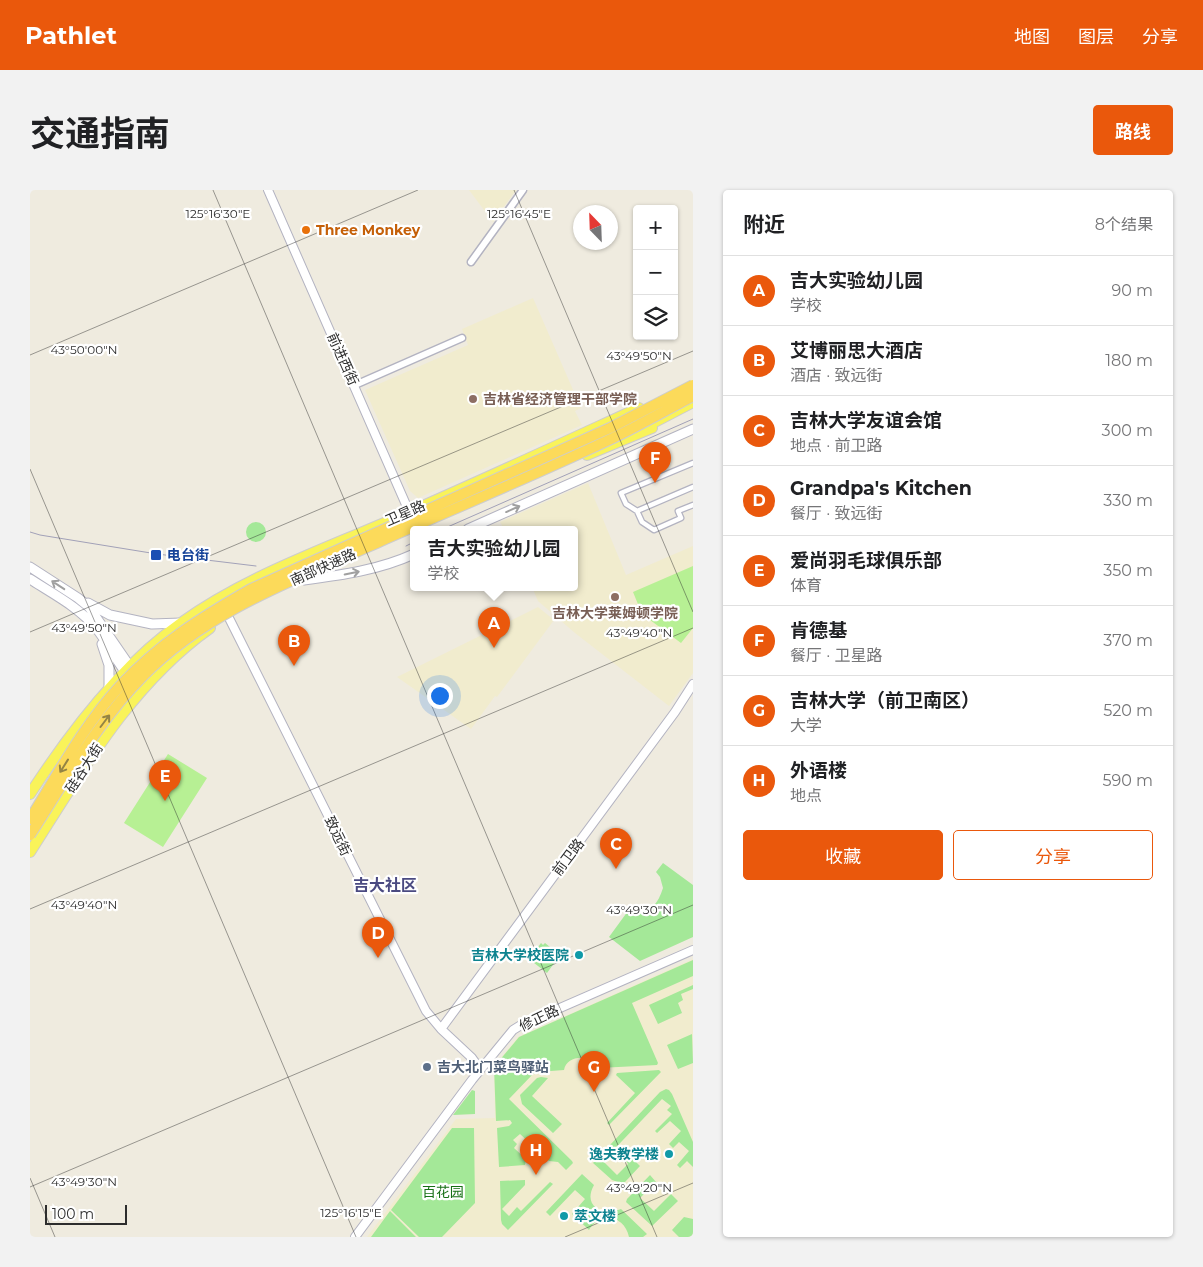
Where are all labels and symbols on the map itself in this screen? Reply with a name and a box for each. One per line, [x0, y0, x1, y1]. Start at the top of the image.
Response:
north arrow [573, 205, 618, 250]
text: 125°16'30"E [186, 206, 250, 221]
text: 125°16'45"E [487, 206, 551, 221]
place label: Three Monkey [316, 221, 421, 239]
marker: Three Monkey [300, 224, 312, 236]
street label: 前进西街 [323, 330, 363, 388]
text: 43°50'00"N [50, 342, 118, 357]
text: 43°49'50"N [606, 348, 672, 363]
place label: 吉林省经济管理干部学院 [483, 390, 637, 408]
marker: 吉林省经济管理干部学院 [467, 393, 479, 405]
pin: F [639, 442, 671, 483]
street label: 卫星路 [382, 496, 428, 530]
one-way arrow [505, 504, 520, 514]
street label: 南部快速路 [287, 545, 359, 589]
place label: 电台街 [167, 546, 209, 564]
marker: 电台街 [149, 548, 163, 562]
one-way arrow [343, 567, 359, 577]
one-way arrow [51, 579, 65, 589]
marker: 吉林大学莱姆顿学院 [609, 591, 621, 603]
place label: 吉林大学莱姆顿学院 [552, 604, 678, 622]
pin: A [478, 607, 510, 648]
text: 43°49'50"N [51, 620, 117, 635]
pin: B [278, 625, 310, 666]
text: 43°49'40"N [606, 625, 672, 640]
your location [427, 683, 453, 709]
one-way arrow [100, 714, 110, 728]
street label: 硅谷大街 [61, 740, 107, 796]
one-way arrow [58, 759, 69, 773]
pin: E [149, 760, 181, 801]
street label: 致远街 [321, 813, 355, 859]
pin: C [600, 828, 632, 869]
street label: 前卫路 [548, 835, 588, 879]
district label: 吉大社区 [353, 876, 417, 895]
text: 43°49'40"N [51, 897, 117, 912]
text: 43°49'30"N [606, 902, 672, 917]
pin: D [362, 917, 394, 958]
place label: 吉林大学校医院 [471, 946, 569, 964]
marker: 吉林大学校医院 [573, 949, 585, 961]
street label: 修正路 [516, 1001, 562, 1035]
pin: G [578, 1051, 610, 1092]
place label: 吉大北门菜鸟驿站 [437, 1058, 549, 1076]
marker: 吉大北门菜鸟驿站 [421, 1061, 433, 1073]
pin: H [520, 1134, 552, 1175]
place label: 逸夫教学楼 [589, 1145, 659, 1163]
marker: 逸夫教学楼 [663, 1148, 675, 1160]
text: 43°49'30"N [51, 1174, 117, 1189]
text: 43°49'20"N [606, 1180, 672, 1195]
park label: 百花园 [422, 1183, 464, 1201]
scale bar [45, 1202, 128, 1225]
text: 125°16'15"E [320, 1205, 382, 1220]
place label: 萃文楼 [574, 1207, 616, 1225]
marker: 萃文楼 [558, 1210, 570, 1222]

